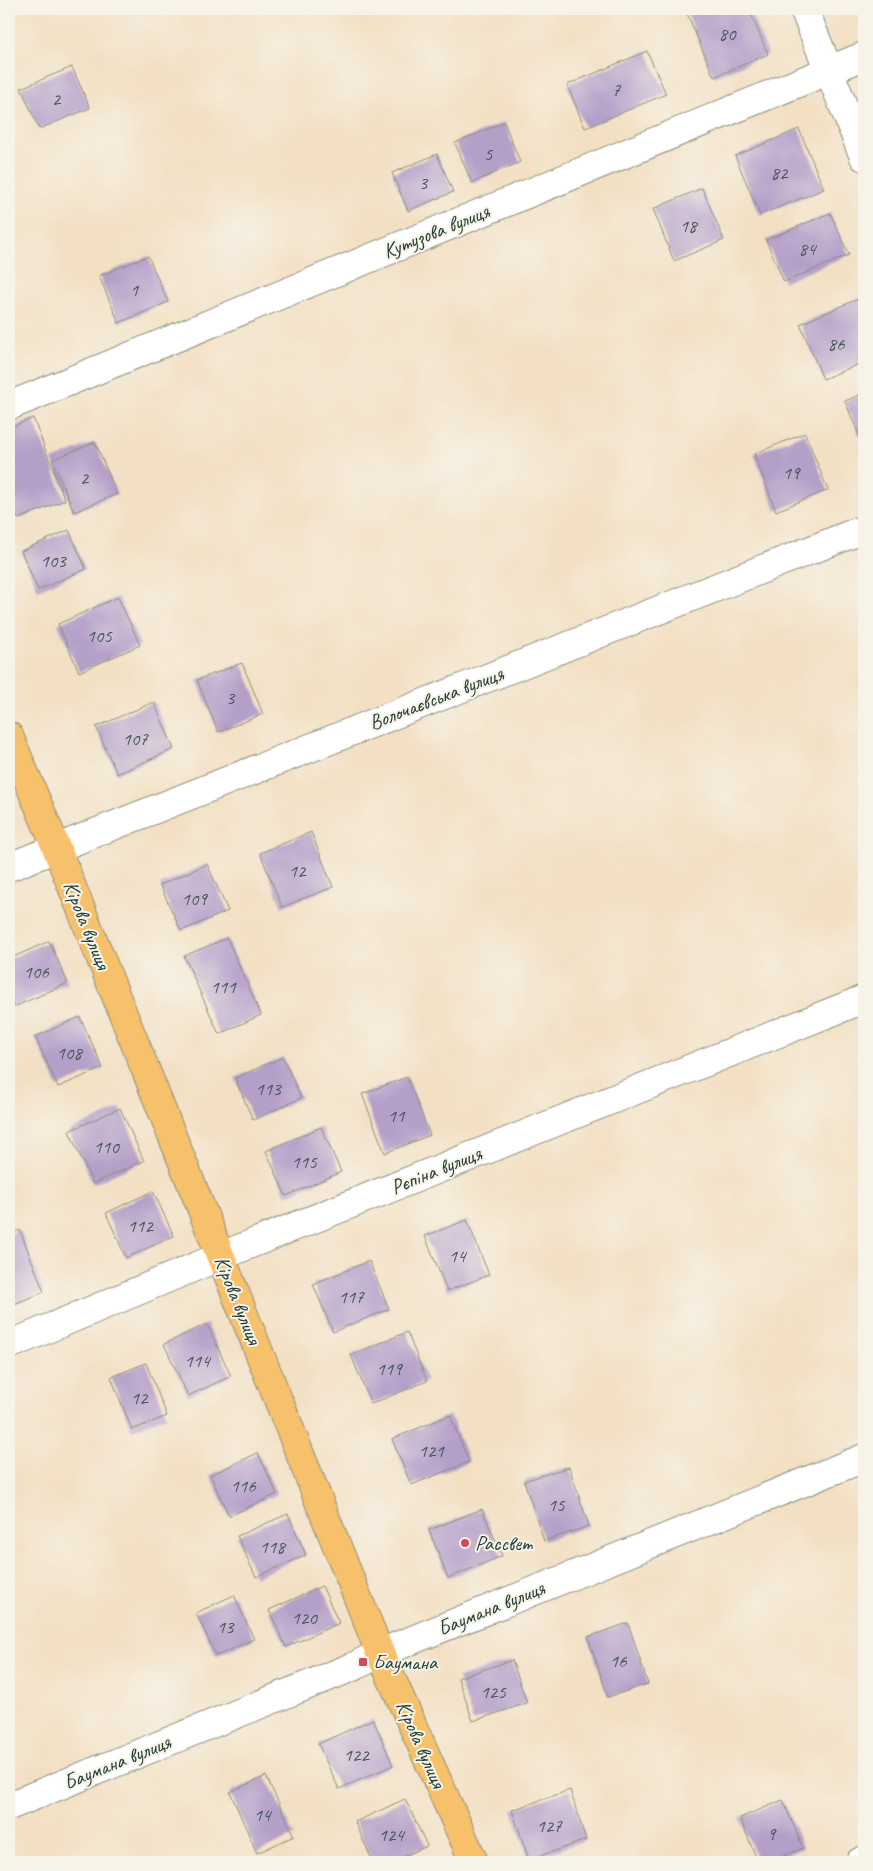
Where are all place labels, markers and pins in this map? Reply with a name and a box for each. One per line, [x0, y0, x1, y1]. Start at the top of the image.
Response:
place label: Рассвет [475, 1530, 533, 1556]
marker: Рассвет [459, 1537, 471, 1549]
place label: Баумана [373, 1649, 439, 1675]
marker: Баумана [357, 1656, 369, 1668]

